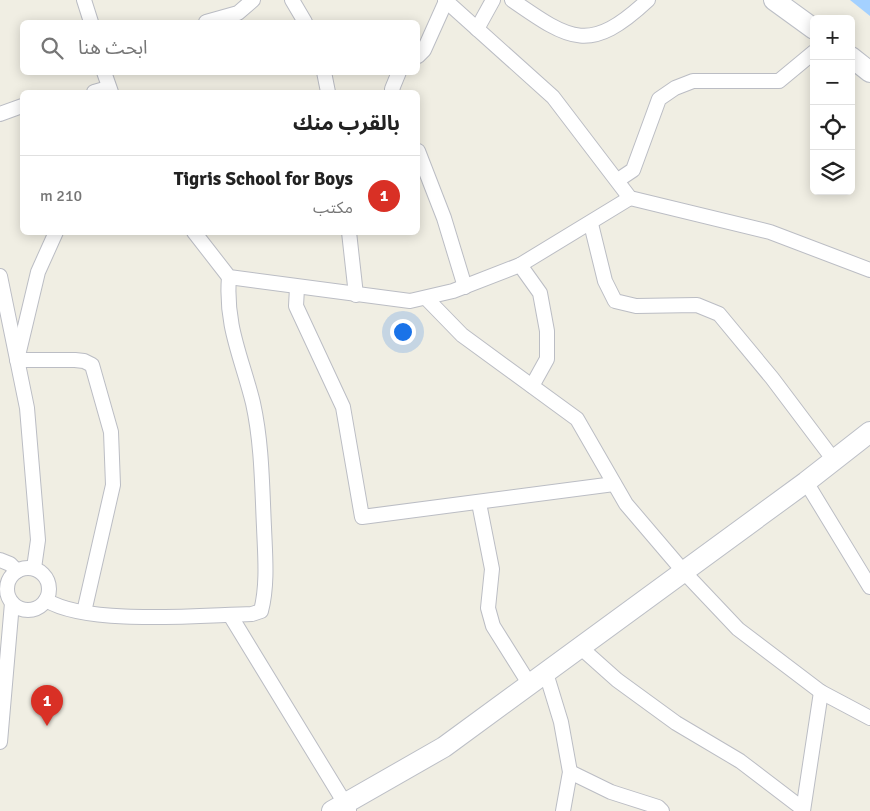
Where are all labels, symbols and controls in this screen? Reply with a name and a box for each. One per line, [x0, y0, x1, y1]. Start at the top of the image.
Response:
map controls [810, 15, 855, 195]
button: + [810, 15, 855, 60]
search box [20, 20, 420, 75]
icon: search [38, 34, 66, 62]
text: ابحث هنا [78, 36, 148, 60]
button: − [810, 60, 855, 105]
button: locate [810, 105, 855, 150]
text: بالقرب منك [293, 110, 400, 136]
button: layers [810, 150, 855, 195]
text: Tigris School for Boys [174, 167, 353, 191]
text: 210 m [40, 186, 82, 206]
text: 1 [380, 186, 388, 206]
text: مكتب [313, 198, 353, 218]
your location [390, 319, 416, 345]
pin: 1 [31, 685, 63, 726]

